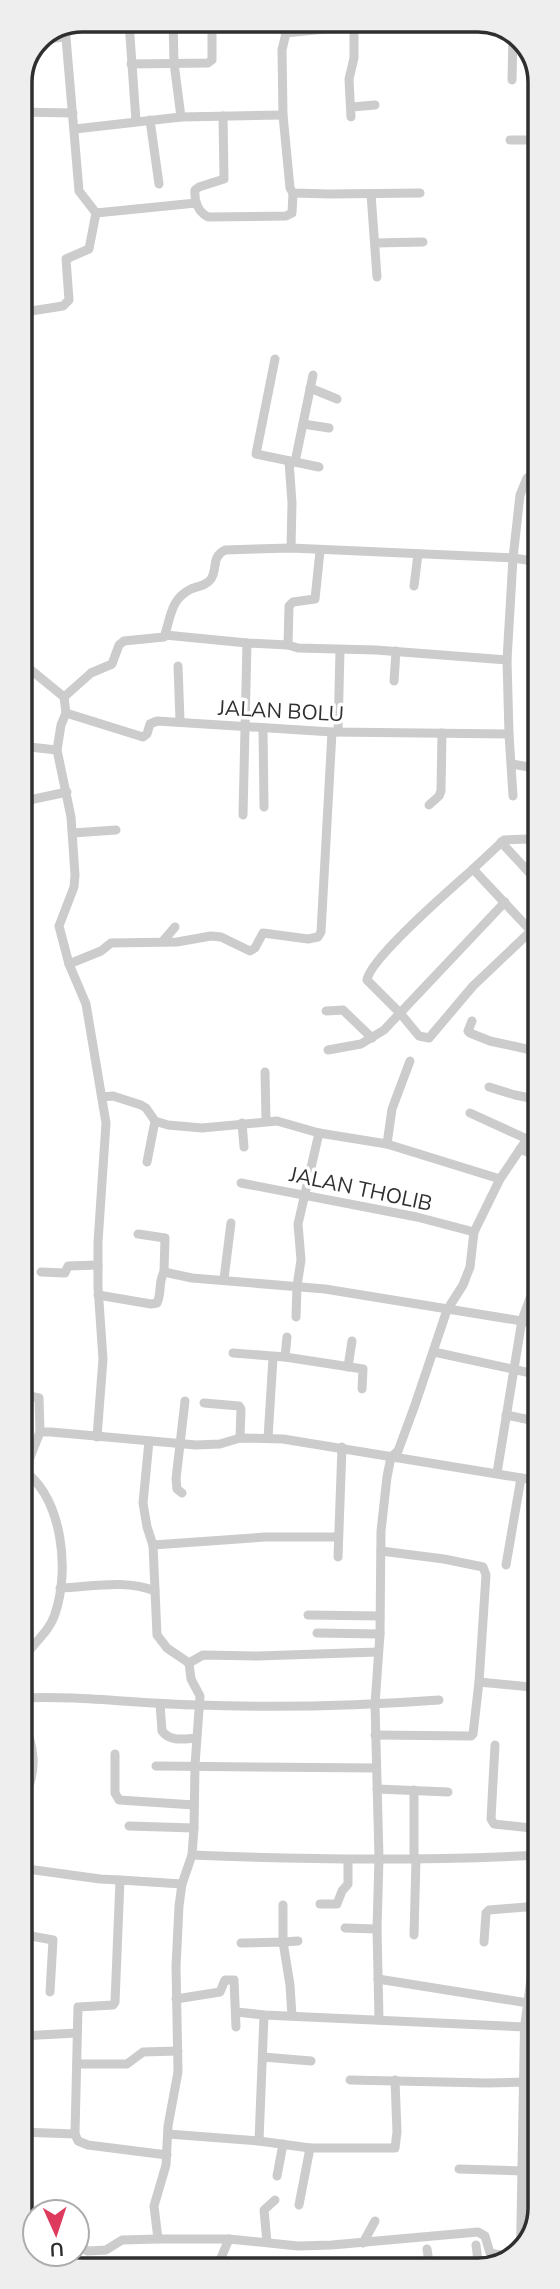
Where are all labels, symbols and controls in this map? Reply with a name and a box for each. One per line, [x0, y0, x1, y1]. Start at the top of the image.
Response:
street label: JALAN BOLU [216, 694, 345, 728]
street label: JALAN THOLIB [286, 1160, 435, 1218]
north arrow [21, 2198, 91, 2268]
text: U [49, 2236, 65, 2262]

